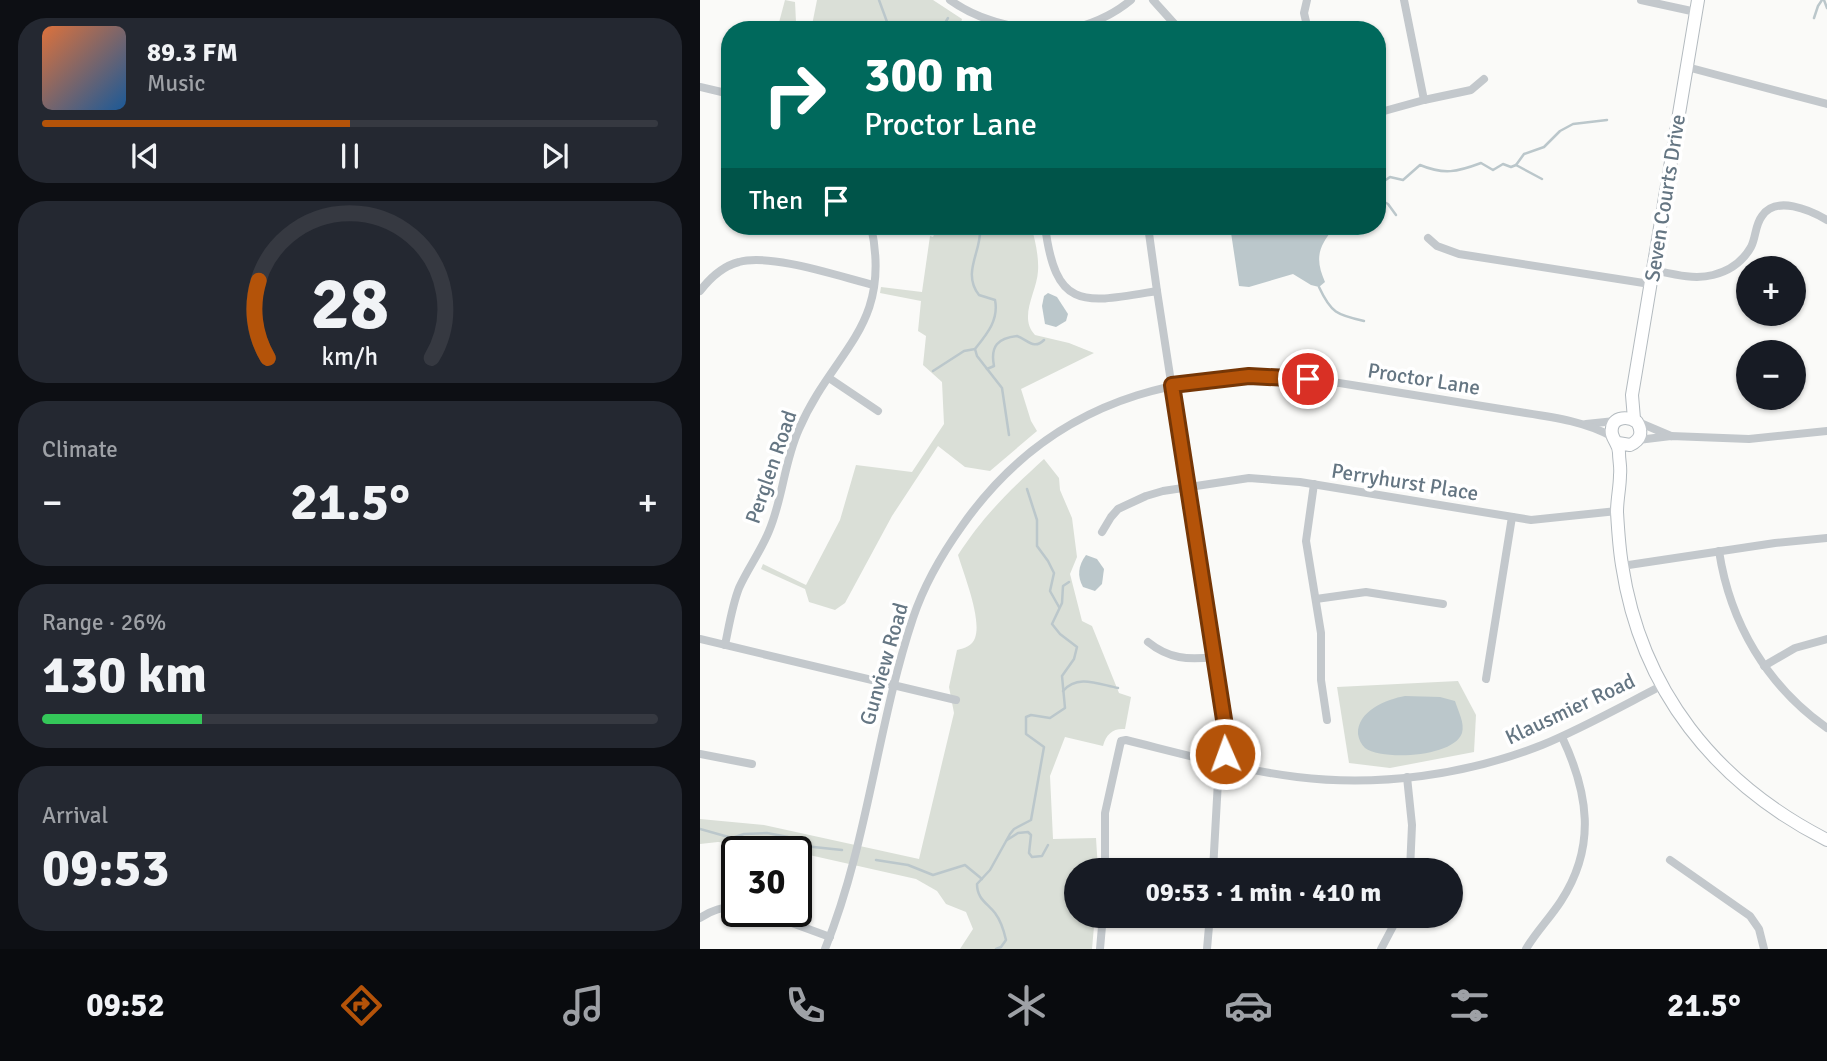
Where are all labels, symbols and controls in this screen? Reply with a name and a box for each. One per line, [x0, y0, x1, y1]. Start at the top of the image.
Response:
text: 89.3 FM [147, 37, 238, 69]
text: 300 m [864, 45, 994, 105]
icon: right [749, 49, 840, 140]
text: Music [147, 69, 205, 98]
text: Proctor Lane [864, 105, 1037, 144]
street label: Seven Courts Drive [1639, 112, 1691, 284]
icon: previous [126, 137, 164, 175]
icon: pause [331, 137, 369, 175]
icon: next [536, 137, 574, 175]
icon: arrive [817, 182, 855, 220]
text: Then [749, 185, 803, 217]
map controls [1736, 256, 1806, 410]
button: + [1736, 256, 1806, 326]
text: 28 [311, 260, 389, 349]
button: − [1736, 340, 1806, 410]
text: km/h [322, 341, 378, 372]
pin [1278, 349, 1338, 409]
street label: Proctor Lane [1366, 357, 1482, 401]
icon: arrive [1289, 360, 1327, 398]
street label: Perglen Road [740, 407, 802, 527]
text: Climate [42, 435, 118, 464]
street label: Perryhurst Place [1330, 458, 1480, 506]
text: 21.5° [290, 470, 410, 534]
text: − [42, 479, 63, 526]
text: + [637, 479, 658, 526]
street label: Gunview Road [854, 600, 914, 728]
text: Range · 26% [42, 608, 166, 637]
text: 130 km [42, 643, 207, 707]
street label: Klausmier Road [1501, 668, 1639, 750]
position arrow [1188, 717, 1262, 791]
text: Arrival [42, 801, 108, 830]
text: 09:53 [42, 836, 170, 900]
speed limit sign: 30 [721, 836, 812, 927]
text: 09:53 · 1 min · 410 m [1146, 877, 1381, 909]
icon: directions [337, 981, 386, 1030]
icon: music [559, 981, 608, 1030]
icon: phone [781, 981, 830, 1030]
icon: climate [1002, 981, 1051, 1030]
icon: car [1224, 981, 1273, 1030]
icon: filters [1445, 981, 1494, 1030]
text: 09:52 [86, 986, 165, 1025]
text: 21.5° [1667, 986, 1741, 1025]

